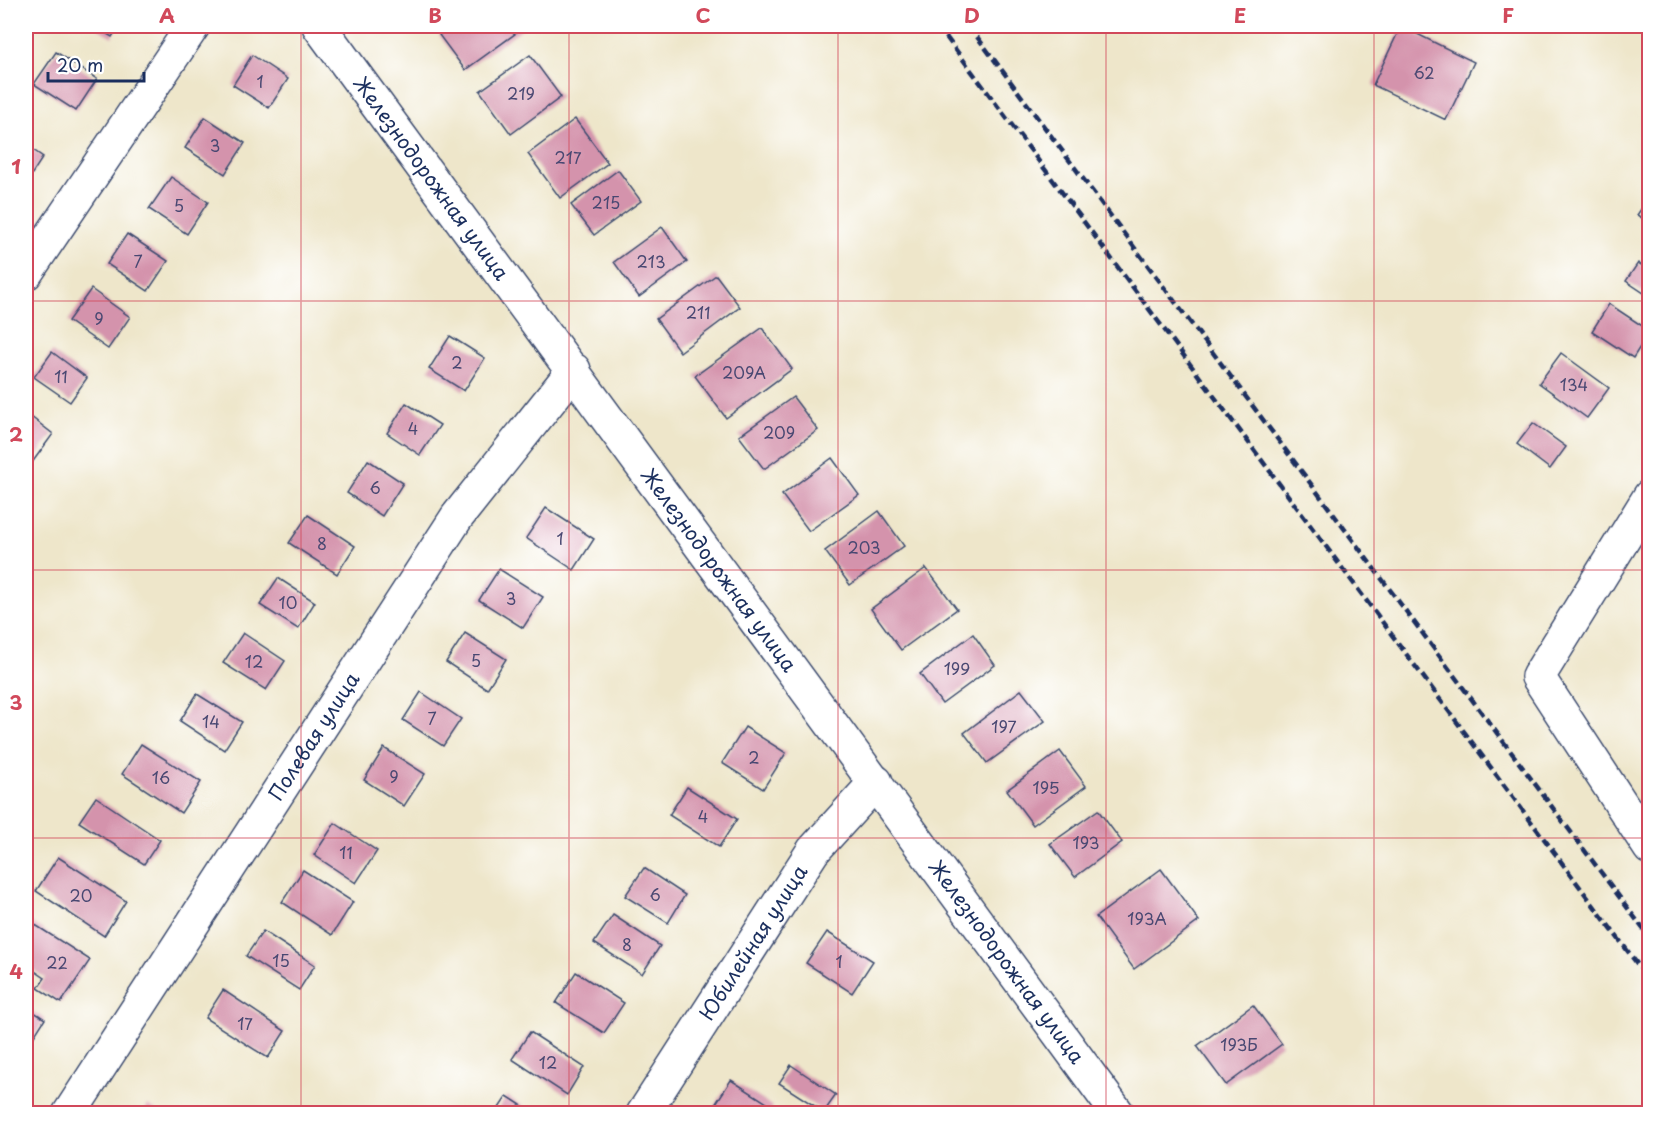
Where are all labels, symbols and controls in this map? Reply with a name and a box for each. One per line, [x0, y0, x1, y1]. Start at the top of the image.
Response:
text: A [159, 0, 175, 30]
text: B [428, 0, 442, 30]
text: C [695, 0, 711, 30]
text: D [964, 0, 980, 30]
text: E [1234, 0, 1246, 30]
text: F [1502, 0, 1514, 30]
scale bar [48, 45, 144, 83]
text: 20 m [57, 51, 103, 78]
house number: 62 [1413, 60, 1435, 84]
house number: 1 [256, 69, 264, 93]
street label: Железнодорожная улица [347, 69, 517, 286]
house number: 219 [507, 81, 535, 105]
house number: 3 [210, 133, 220, 157]
house number: 217 [554, 145, 582, 169]
text: 1 [11, 151, 21, 181]
house number: 215 [592, 190, 620, 214]
house number: 5 [174, 193, 184, 217]
house number: 7 [133, 249, 143, 273]
house number: 213 [636, 249, 666, 273]
house number: 211 [686, 300, 710, 324]
house number: 9 [94, 306, 104, 330]
house number: 2 [451, 350, 463, 374]
house number: 209А [722, 360, 766, 384]
house number: 11 [54, 364, 68, 388]
house number: 134 [1560, 372, 1588, 396]
house number: 4 [408, 416, 418, 440]
text: 2 [9, 419, 23, 449]
house number: 209 [763, 420, 795, 444]
street label: Железнодорожная улица [634, 461, 805, 678]
house number: 6 [369, 475, 381, 499]
house number: 1 [556, 526, 564, 550]
house number: 8 [317, 531, 327, 555]
house number: 203 [847, 535, 881, 559]
house number: 3 [506, 586, 516, 610]
house number: 10 [279, 590, 297, 614]
house number: 5 [471, 648, 481, 672]
house number: 12 [245, 649, 263, 673]
house number: 199 [944, 656, 970, 680]
street label: Полевая улица [260, 666, 367, 806]
text: 3 [9, 687, 23, 717]
house number: 7 [427, 706, 437, 730]
house number: 14 [202, 709, 220, 733]
house number: 197 [991, 714, 1017, 738]
house number: 2 [748, 745, 760, 769]
house number: 9 [389, 764, 399, 788]
house number: 16 [152, 765, 170, 789]
house number: 195 [1033, 775, 1059, 799]
house number: 4 [698, 804, 708, 828]
house number: 193 [1072, 830, 1100, 854]
house number: 11 [339, 840, 353, 864]
street label: Железнодорожная улица [922, 853, 1092, 1070]
street label: Юбилейная улица [692, 858, 815, 1026]
house number: 6 [649, 882, 661, 906]
house number: 20 [70, 883, 92, 907]
house number: 193А [1127, 906, 1167, 930]
house number: 8 [622, 932, 632, 956]
house number: 15 [272, 948, 290, 972]
house number: 1 [835, 949, 843, 973]
house number: 22 [46, 950, 68, 974]
text: 4 [9, 956, 23, 986]
house number: 17 [237, 1011, 253, 1035]
house number: 193Б [1220, 1032, 1258, 1056]
house number: 12 [539, 1050, 557, 1074]

